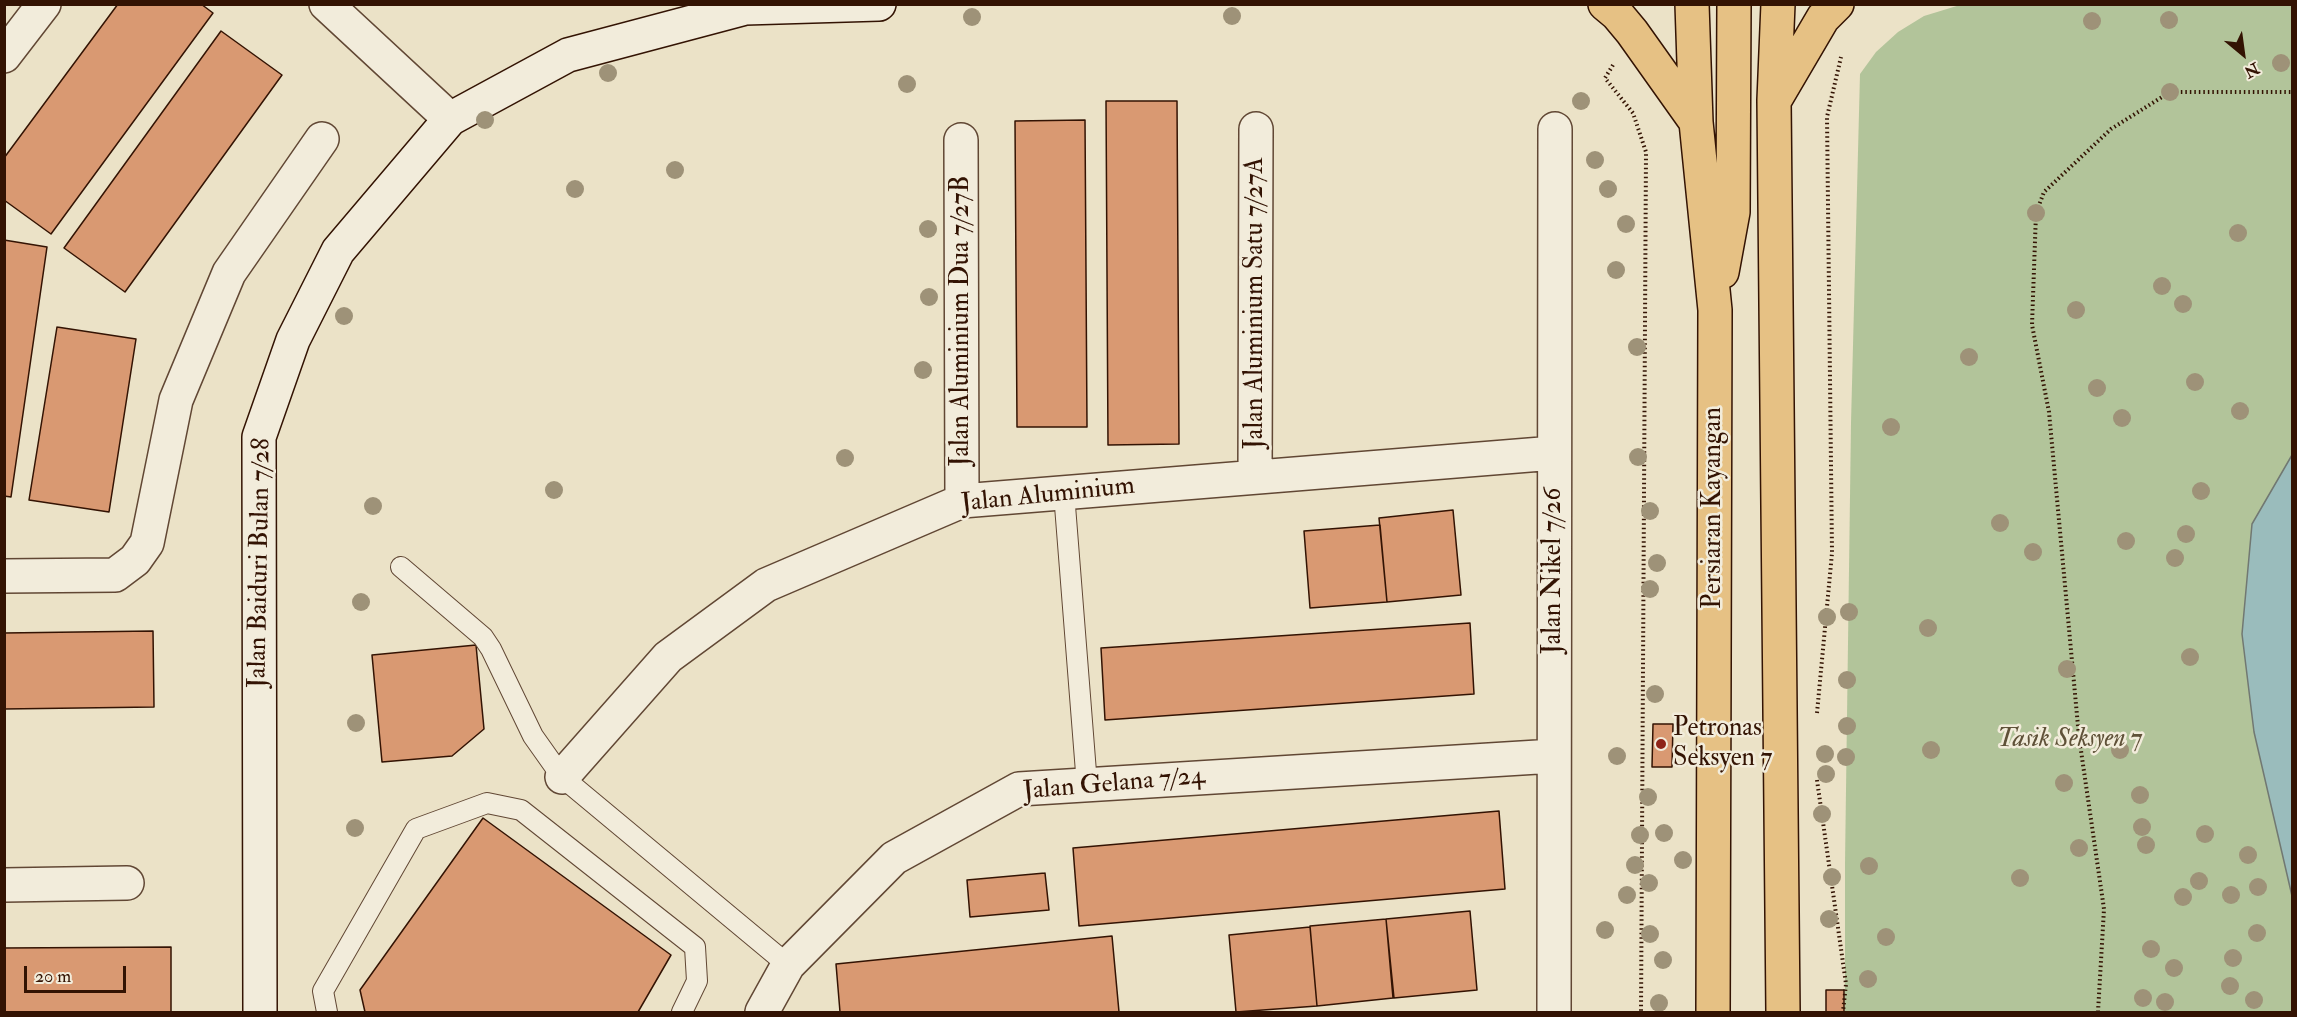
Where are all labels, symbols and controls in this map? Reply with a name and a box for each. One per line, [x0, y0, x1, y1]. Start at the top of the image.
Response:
north arrow [2213, 24, 2273, 84]
text: N [2241, 58, 2263, 82]
street label: Jalan Aluminium Satu 7/27A [1240, 157, 1272, 449]
street label: Jalan Aluminium Dua 7/27B [946, 175, 978, 467]
street label: Persiaran Kayangan [1698, 407, 1730, 609]
street label: Jalan Baiduri Bulan 7/28 [243, 438, 279, 688]
street label: Jalan Aluminium [960, 471, 1136, 521]
street label: Jalan Nikel 7/26 [1538, 488, 1570, 654]
place label: Petronas Seksyen 7 [1673, 713, 1772, 774]
park label: Tasik Seksyen 7 [1997, 724, 2143, 756]
marker: Petronas Seksyen 7 [1654, 737, 1668, 751]
street label: Jalan Gelana 7/24 [1022, 762, 1206, 808]
scale bar [27, 954, 129, 992]
text: 20 m [35, 965, 71, 988]

